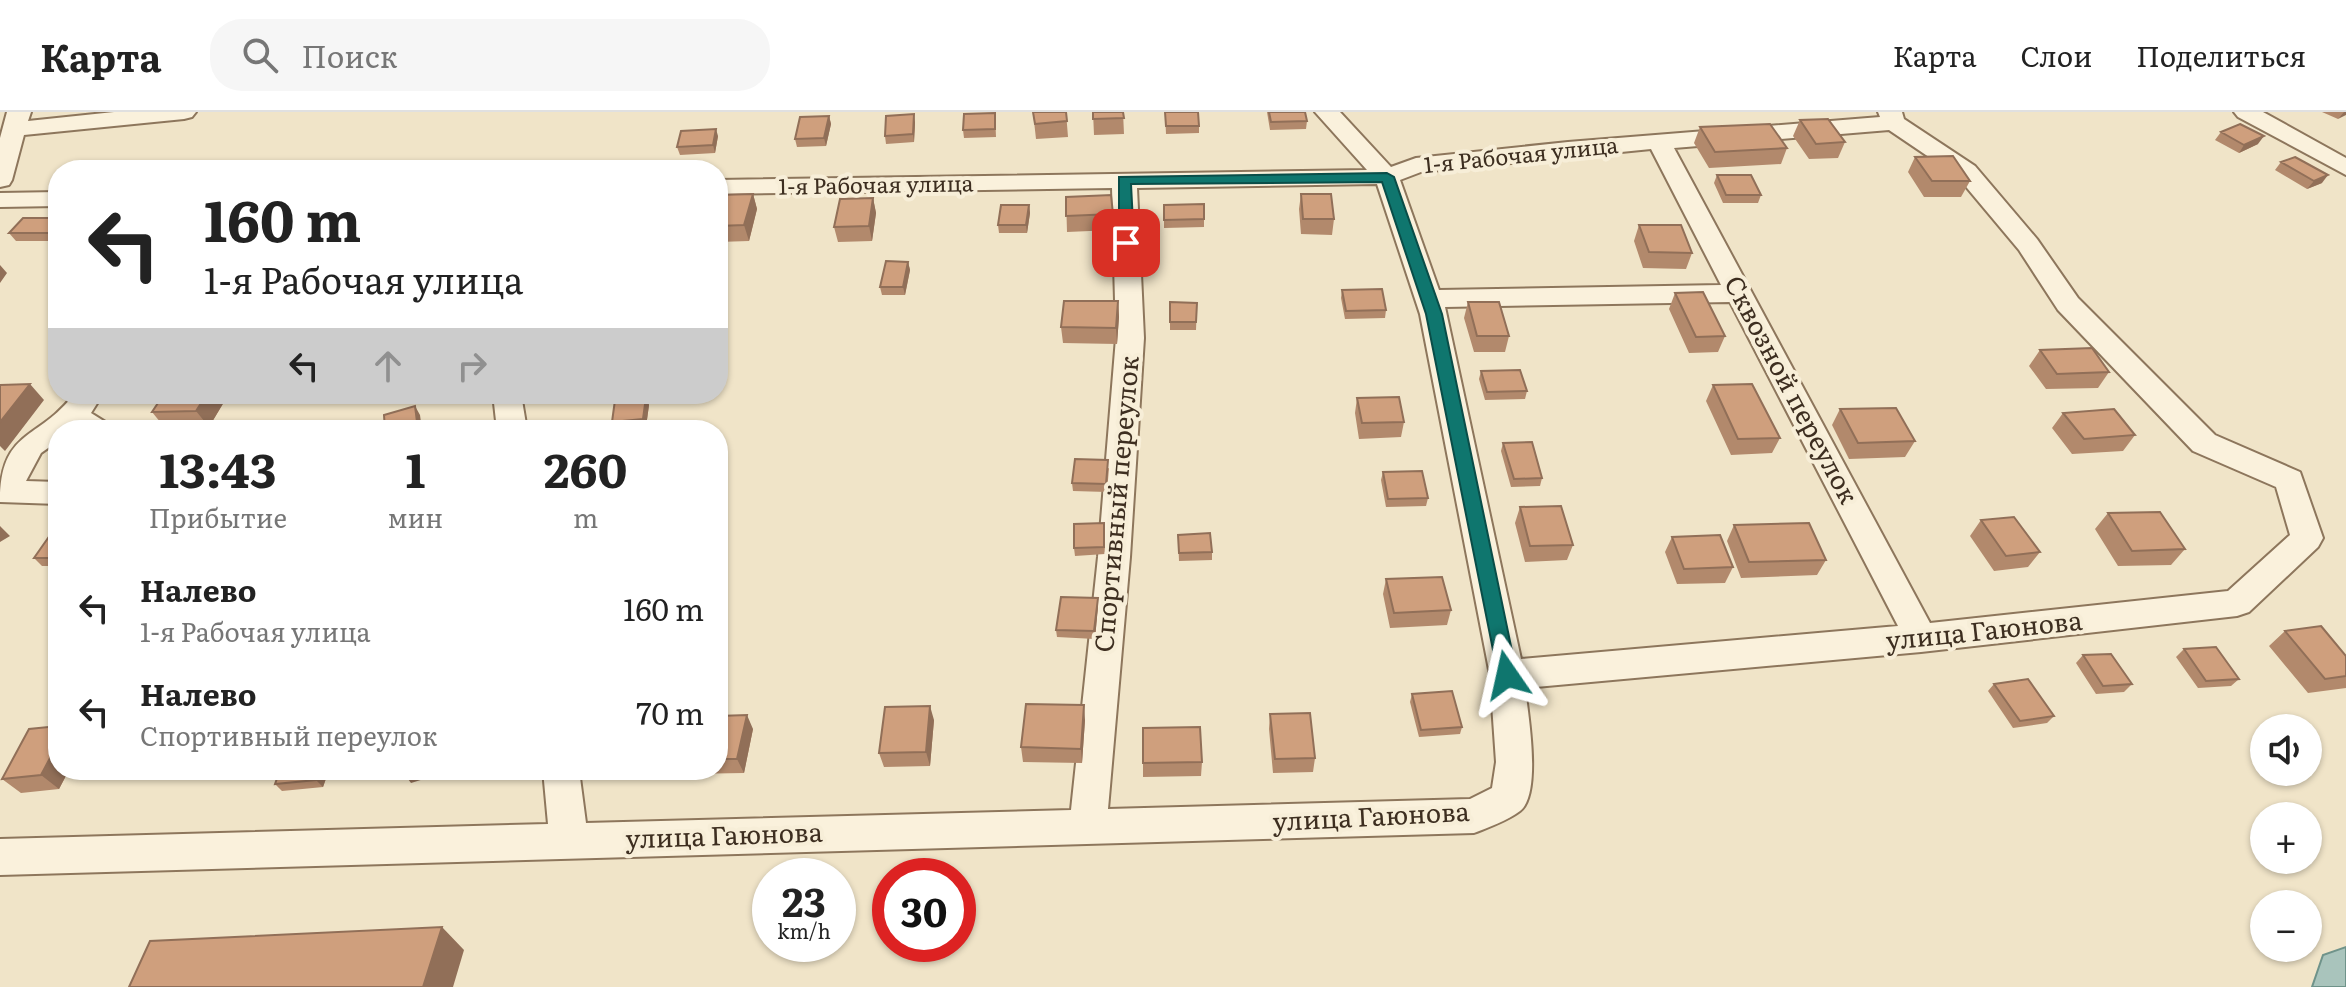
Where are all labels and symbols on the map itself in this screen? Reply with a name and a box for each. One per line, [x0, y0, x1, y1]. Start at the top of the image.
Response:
street label: 1-я Рабочая улица [1422, 127, 1620, 180]
street label: 1-я Рабочая улица [778, 165, 974, 202]
pin [1092, 209, 1160, 277]
street label: Сквозной переулок [1717, 268, 1870, 510]
street label: Спортивный переулок [1082, 353, 1147, 654]
street label: улица Гаюнова [1884, 599, 2084, 658]
position arrow [1465, 633, 1549, 717]
street label: улица Гаюнова [1271, 790, 1470, 839]
street label: улица Гаюнова [625, 811, 823, 856]
speed limit sign: 30 [872, 858, 976, 962]

